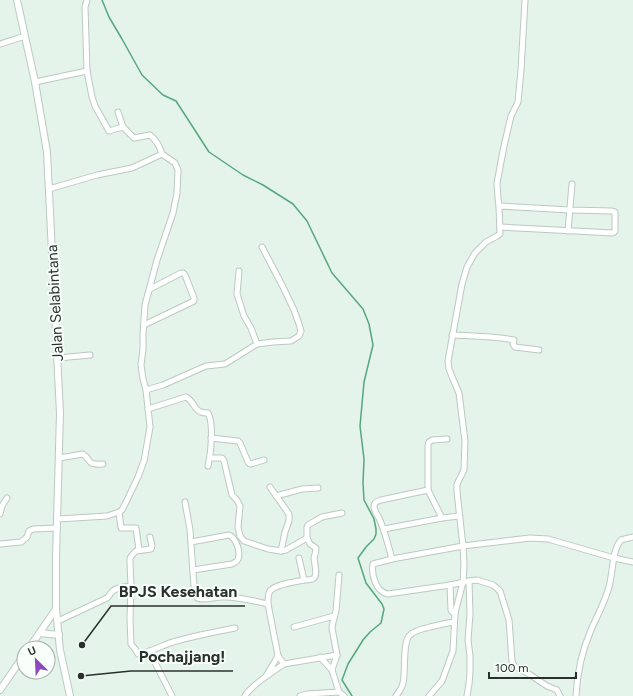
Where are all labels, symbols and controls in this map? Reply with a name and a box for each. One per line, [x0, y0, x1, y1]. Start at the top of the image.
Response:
street label: Jalan Selabintana [43, 244, 67, 362]
callout: BPJS Kesehatan [111, 578, 245, 606]
text: BPJS Kesehatan [119, 582, 237, 601]
north arrow [16, 640, 56, 680]
callout: Pochajjang! [131, 643, 233, 671]
text: U [26, 644, 39, 659]
text: Pochajjang! [139, 647, 225, 666]
scale bar [489, 654, 576, 680]
text: 100 m [495, 661, 529, 675]

